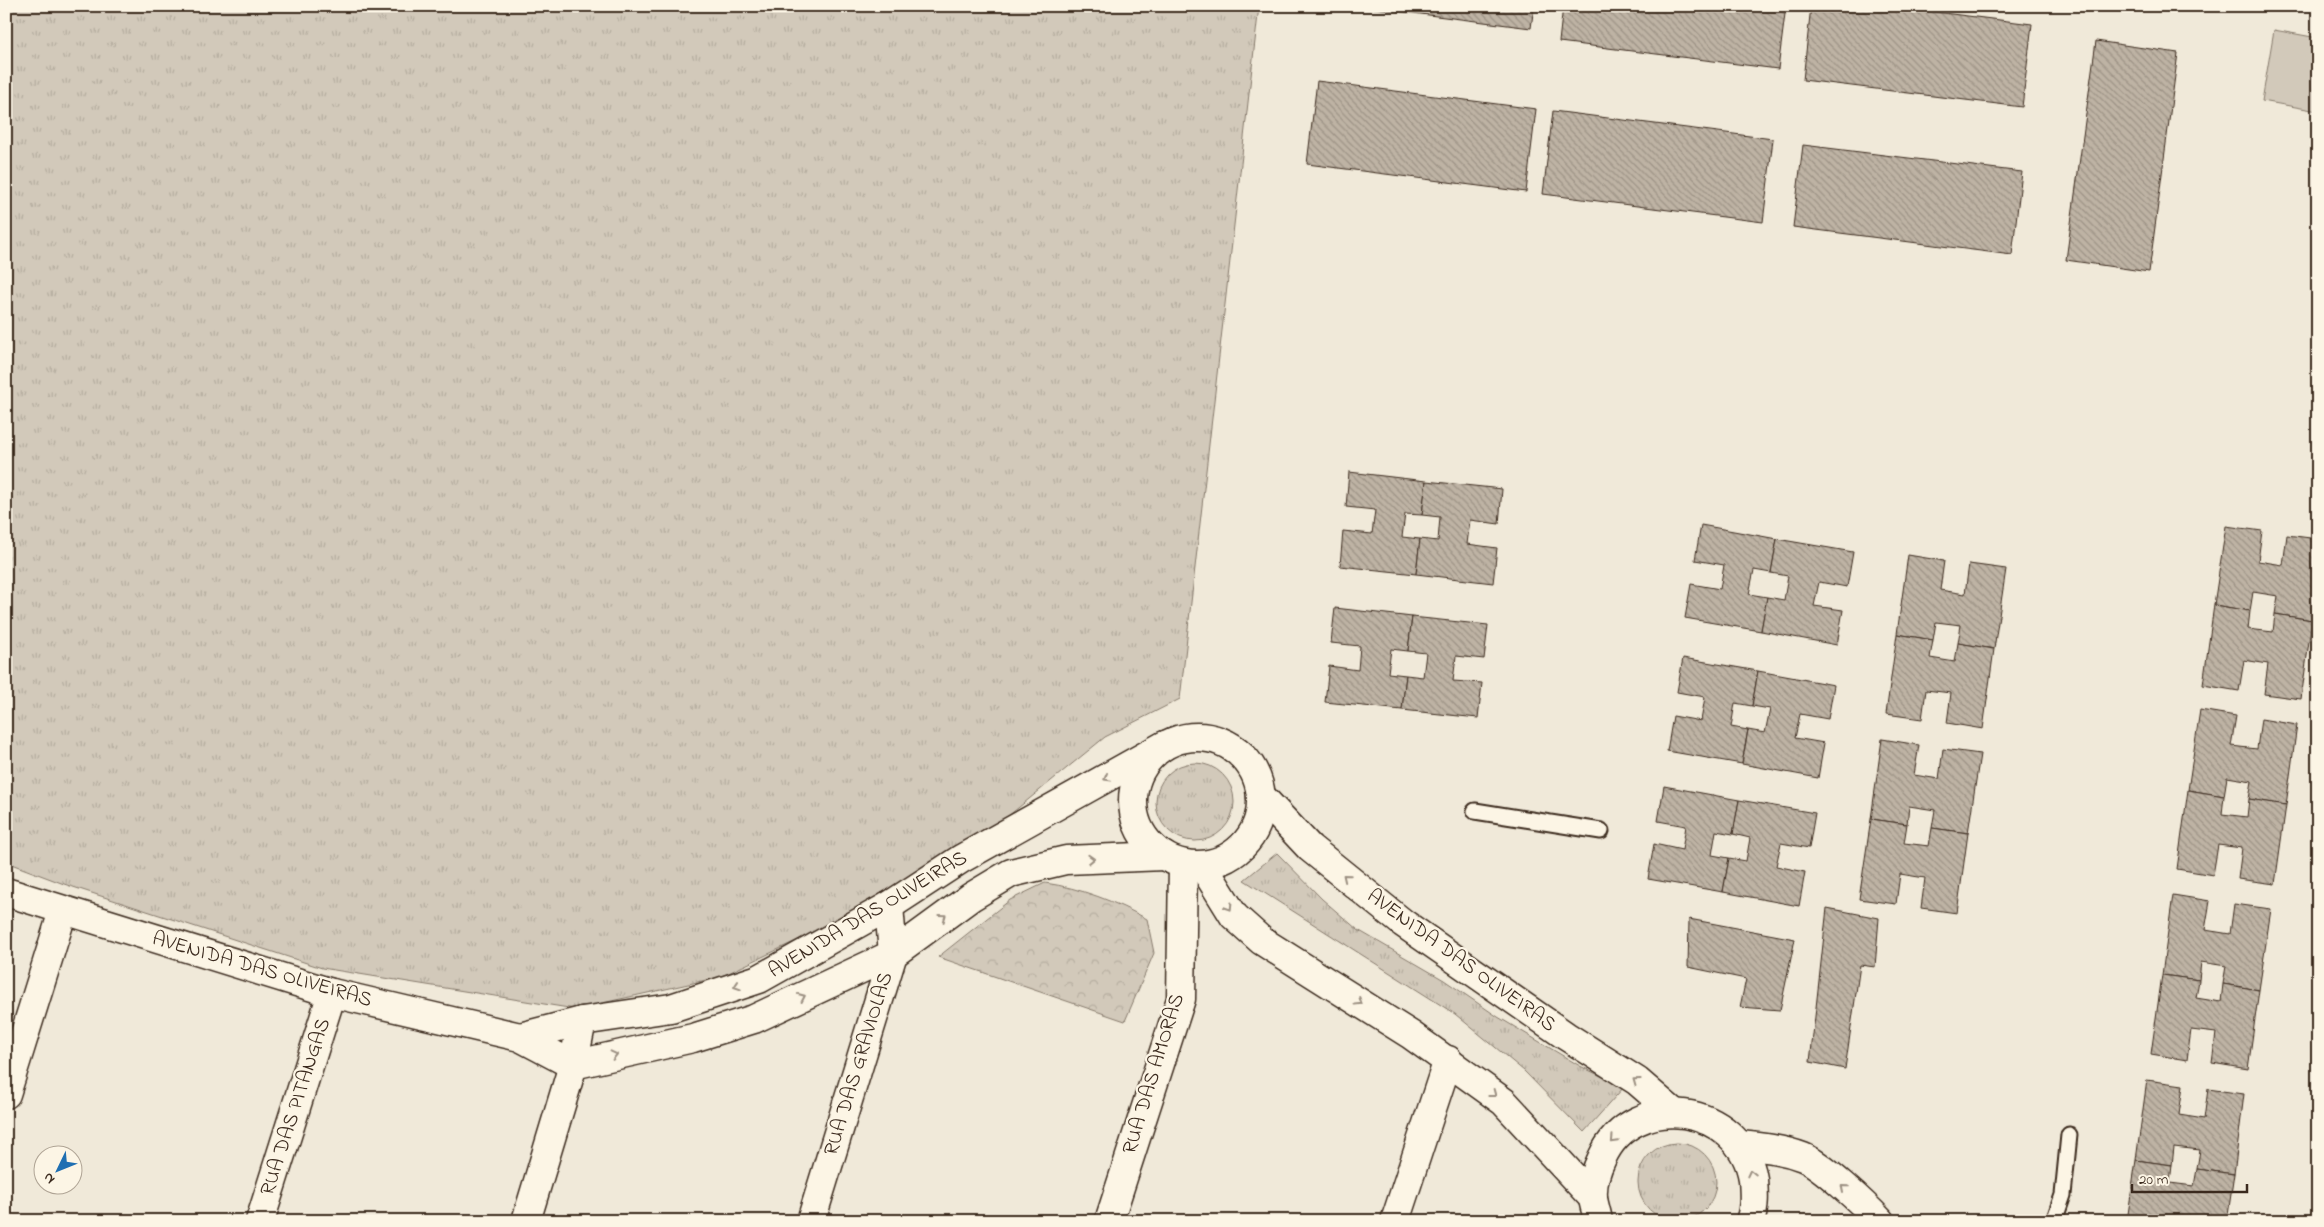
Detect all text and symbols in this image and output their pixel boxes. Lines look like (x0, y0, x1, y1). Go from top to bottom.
one-way arrow (1104, 771, 1113, 781)
street label: AVENIDA DAS OLIVEIRAS (763, 844, 973, 986)
one-way arrow (1087, 854, 1095, 864)
one-way arrow (1343, 874, 1352, 882)
street label: AVENIDA DAS OLIVEIRAS (1360, 882, 1562, 1040)
one-way arrow (1222, 902, 1232, 911)
one-way arrow (937, 915, 946, 923)
street label: AVENIDA DAS OLIVEIRAS (149, 924, 375, 1016)
street label: RUA DAS GRAVIOLAS (817, 968, 901, 1160)
one-way arrow (734, 980, 742, 990)
street label: RUA DAS AMORAS (1115, 990, 1193, 1158)
one-way arrow (797, 992, 806, 1003)
one-way arrow (1354, 996, 1363, 1005)
street label: RUA DAS PITANGAS (253, 1015, 339, 1199)
one-way arrow (609, 1051, 618, 1061)
one-way arrow (1632, 1078, 1642, 1087)
one-way arrow (1487, 1088, 1496, 1096)
one-way arrow (1611, 1134, 1620, 1143)
north arrow (32, 1144, 82, 1194)
scale bar (2132, 1162, 2246, 1194)
text: N (39, 1167, 60, 1188)
one-way arrow (1746, 1169, 1757, 1177)
text: 20 m (2139, 1169, 2169, 1191)
one-way arrow (1841, 1185, 1850, 1194)

